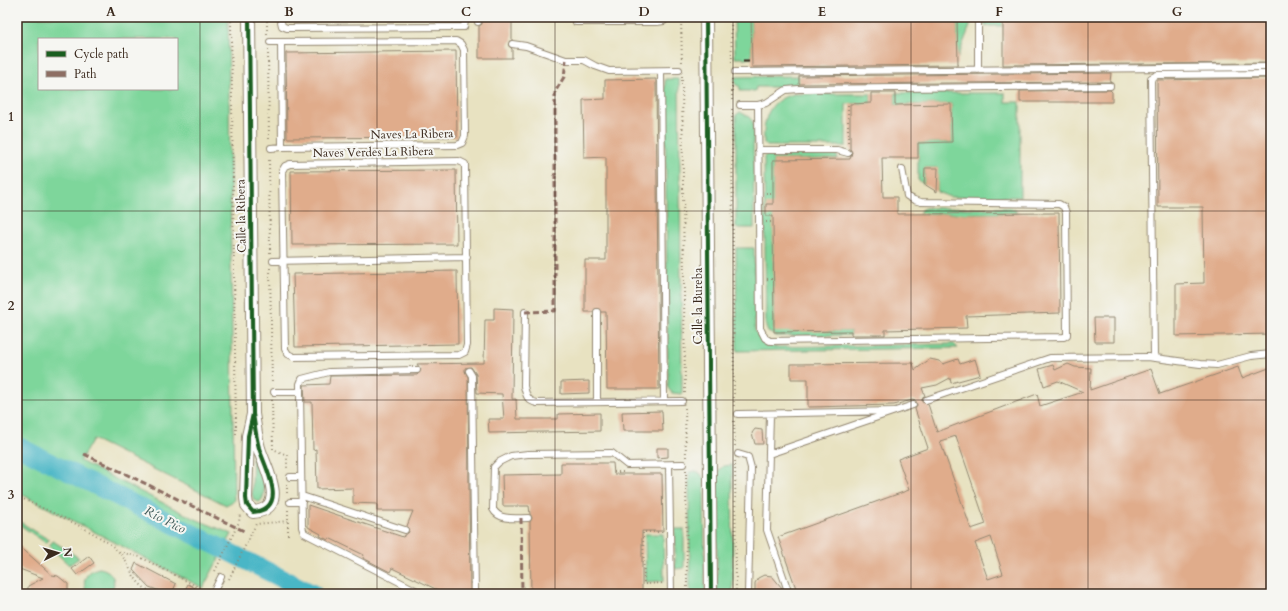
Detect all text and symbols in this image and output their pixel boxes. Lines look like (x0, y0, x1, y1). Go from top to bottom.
text: A (106, 3, 116, 21)
text: B (284, 3, 294, 21)
text: C (461, 3, 471, 21)
text: D (638, 3, 650, 21)
text: E (818, 3, 826, 21)
text: F (995, 3, 1003, 21)
text: G (1172, 3, 1183, 21)
legend (38, 38, 178, 90)
text: Cycle path (74, 46, 129, 62)
text: Path (74, 66, 97, 82)
text: 1 (8, 108, 14, 126)
street label: Naves La Ribera (370, 125, 454, 143)
street label: Naves Verdes La Ribera (313, 143, 434, 161)
street label: Calle la Ribera (232, 178, 250, 253)
street label: Calle la Bureba (690, 267, 706, 344)
text: 2 (8, 297, 15, 315)
text: 3 (8, 486, 15, 504)
water label: Río Pico (141, 502, 189, 538)
north arrow (38, 533, 78, 573)
text: N (60, 547, 75, 558)

